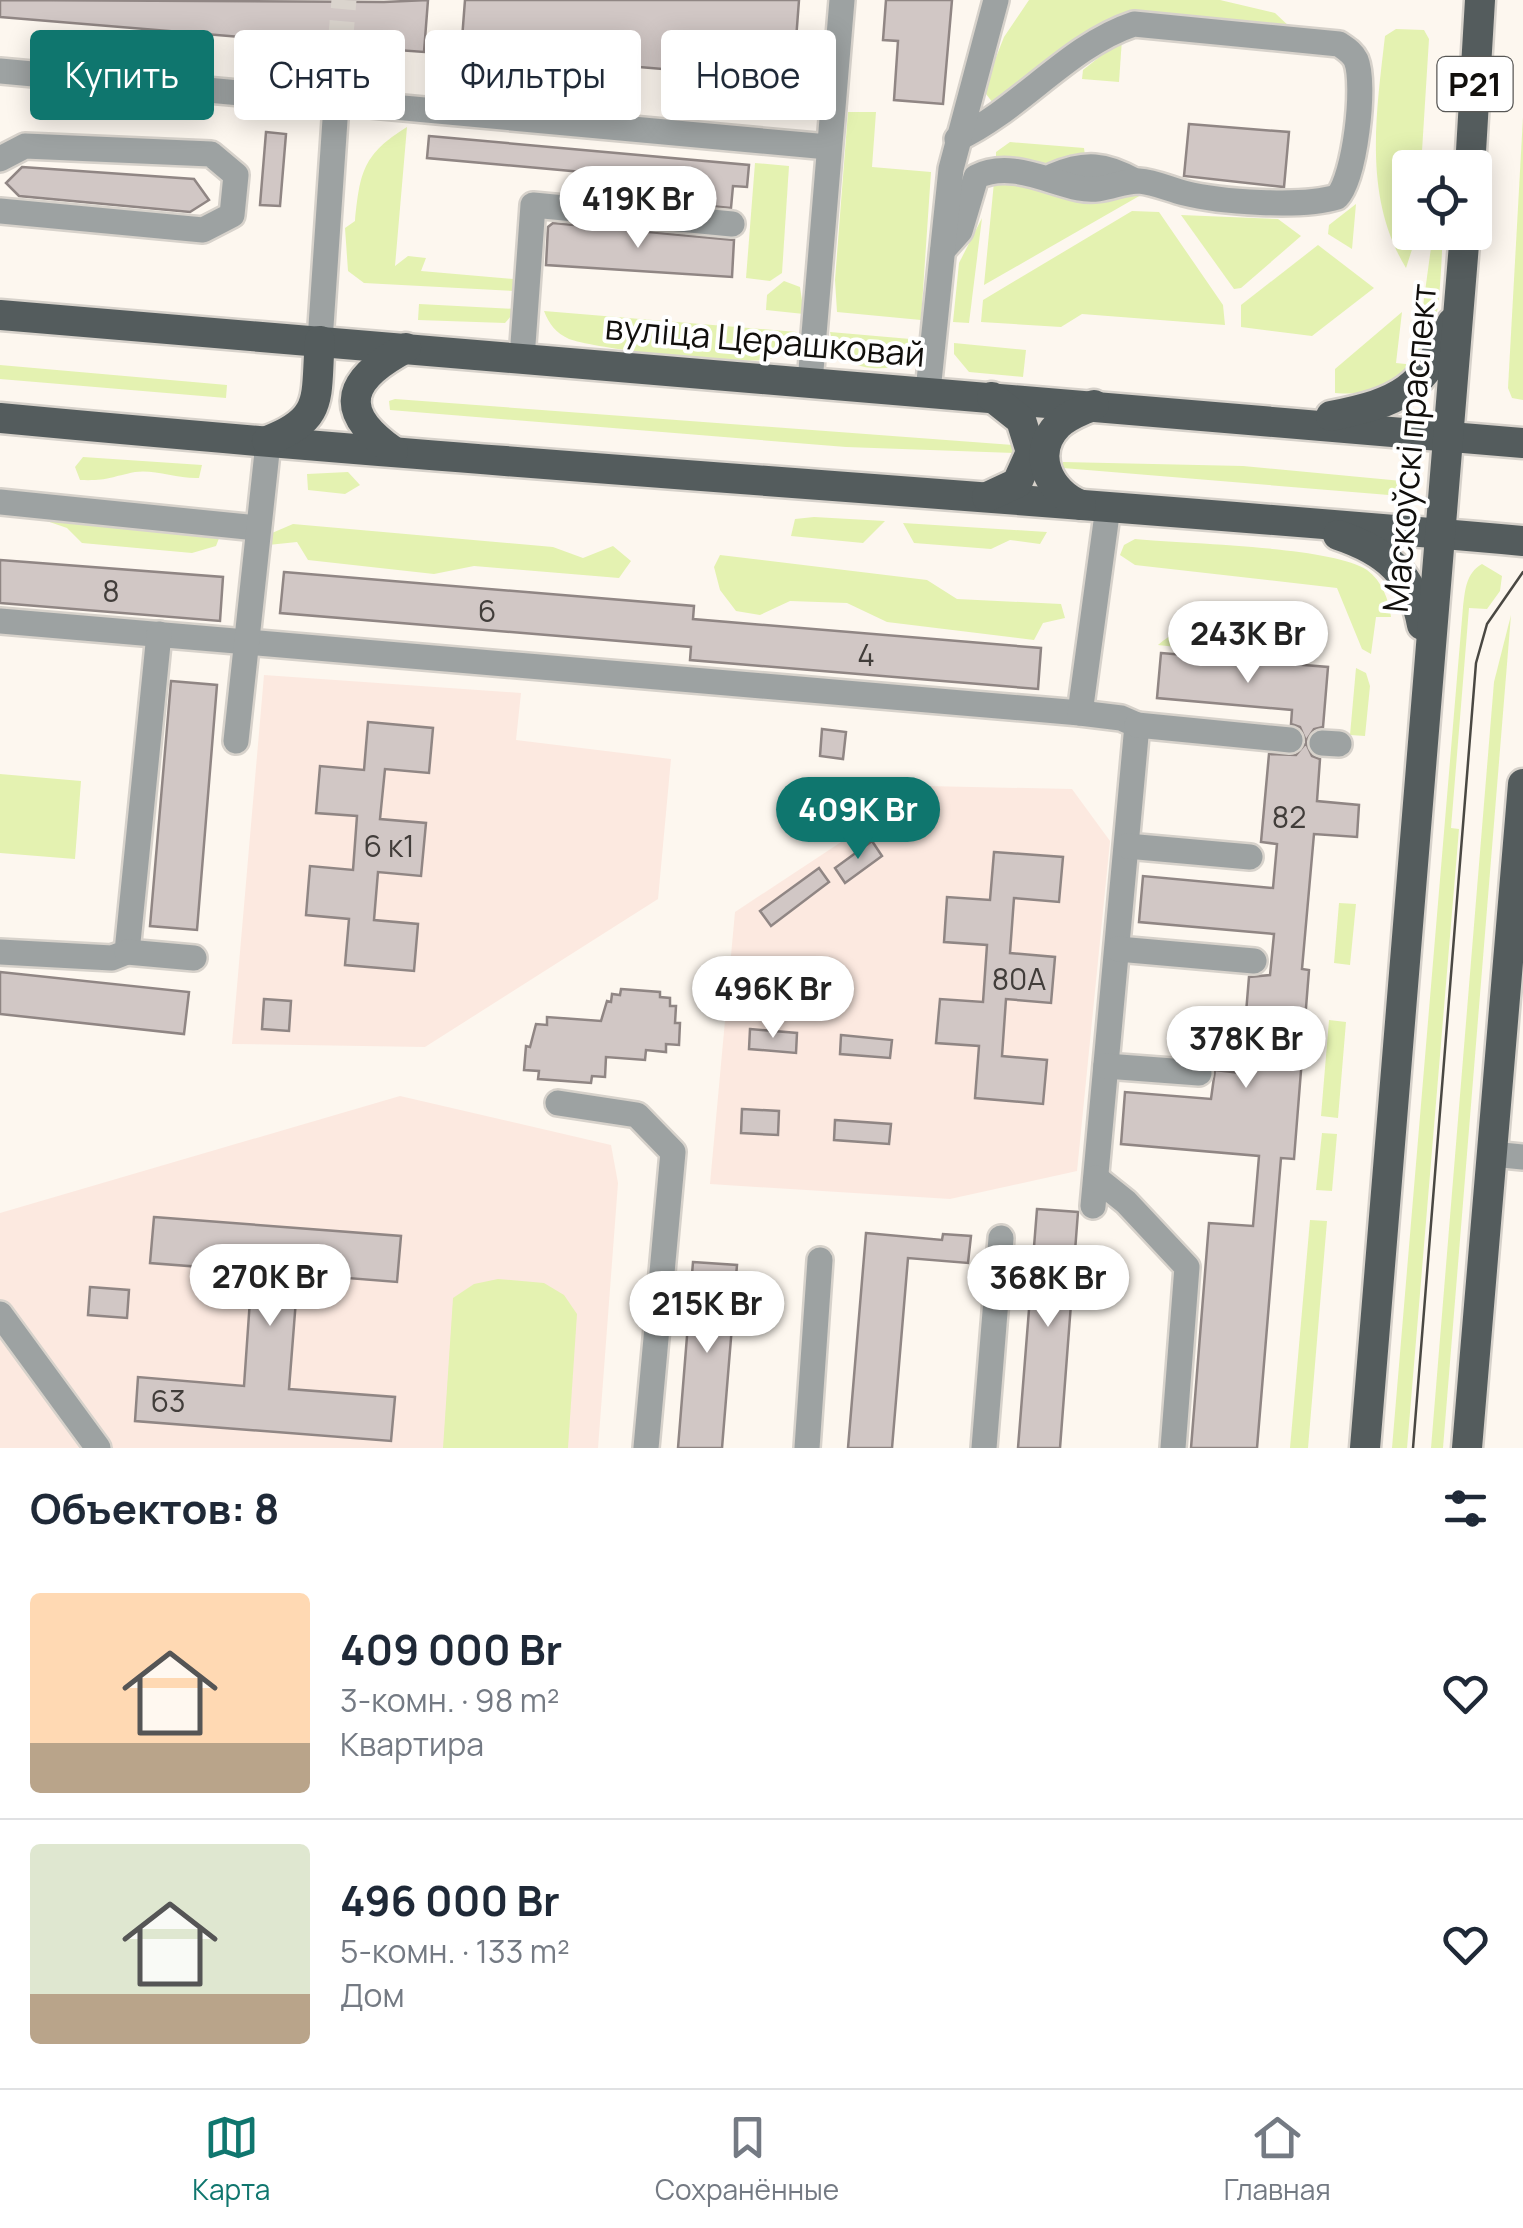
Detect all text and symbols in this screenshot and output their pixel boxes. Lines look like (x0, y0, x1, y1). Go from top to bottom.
chip: Купить (30, 30, 214, 120)
chip: Снять (234, 30, 405, 120)
chip: Фильтры (425, 30, 641, 120)
chip: Новое (661, 30, 836, 120)
road number: Р21 (1438, 57, 1512, 111)
map controls (1392, 150, 1492, 250)
button: locate (1392, 150, 1492, 250)
pin: 419K Br (546, 166, 730, 251)
text: 419K Br (582, 176, 694, 220)
street label: Маскоўскі праспект (1371, 282, 1447, 614)
street label: вуліца Церашковай (603, 302, 927, 378)
house number: 8 (102, 570, 120, 611)
house number: 6 (478, 590, 496, 631)
pin: 243K Br (1156, 601, 1340, 686)
text: 243K Br (1190, 611, 1306, 655)
house number: 4 (857, 634, 875, 675)
pin: 409K Br (766, 777, 950, 862)
text: 409K Br (798, 787, 918, 831)
house number: 82 (1272, 796, 1306, 837)
house number: 6 к1 (363, 825, 415, 866)
pin: 496K Br (681, 956, 865, 1041)
house number: 80А (992, 958, 1046, 999)
text: 496K Br (714, 966, 832, 1010)
pin: 378K Br (1154, 1006, 1338, 1091)
text: 378K Br (1189, 1016, 1303, 1060)
pin: 270K Br (178, 1244, 362, 1329)
pin: 368K Br (956, 1245, 1140, 1330)
text: 270K Br (212, 1254, 328, 1298)
text: 368K Br (989, 1255, 1107, 1299)
pin: 215K Br (615, 1271, 799, 1356)
text: 215K Br (651, 1281, 763, 1325)
house number: 63 (150, 1380, 186, 1421)
text: Объектов: 8 (30, 1479, 279, 1537)
icon: filters (1438, 1481, 1493, 1536)
text: 409 000 Br (340, 1620, 562, 1678)
icon: home (110, 1633, 230, 1753)
icon: heart (1438, 1666, 1493, 1721)
text: 3-комн. · 98 m² (340, 1678, 560, 1722)
text: Квартира (340, 1722, 484, 1766)
text: 496 000 Br (340, 1871, 560, 1929)
icon: home (110, 1884, 230, 2004)
icon: heart (1438, 1917, 1493, 1972)
text: 5-комн. · 133 m² (340, 1929, 570, 1973)
text: Дом (340, 1973, 405, 2017)
tab: Карта (192, 2110, 270, 2208)
tab: Сохранённые (655, 2110, 839, 2208)
tab: Главная (1224, 2110, 1331, 2208)

